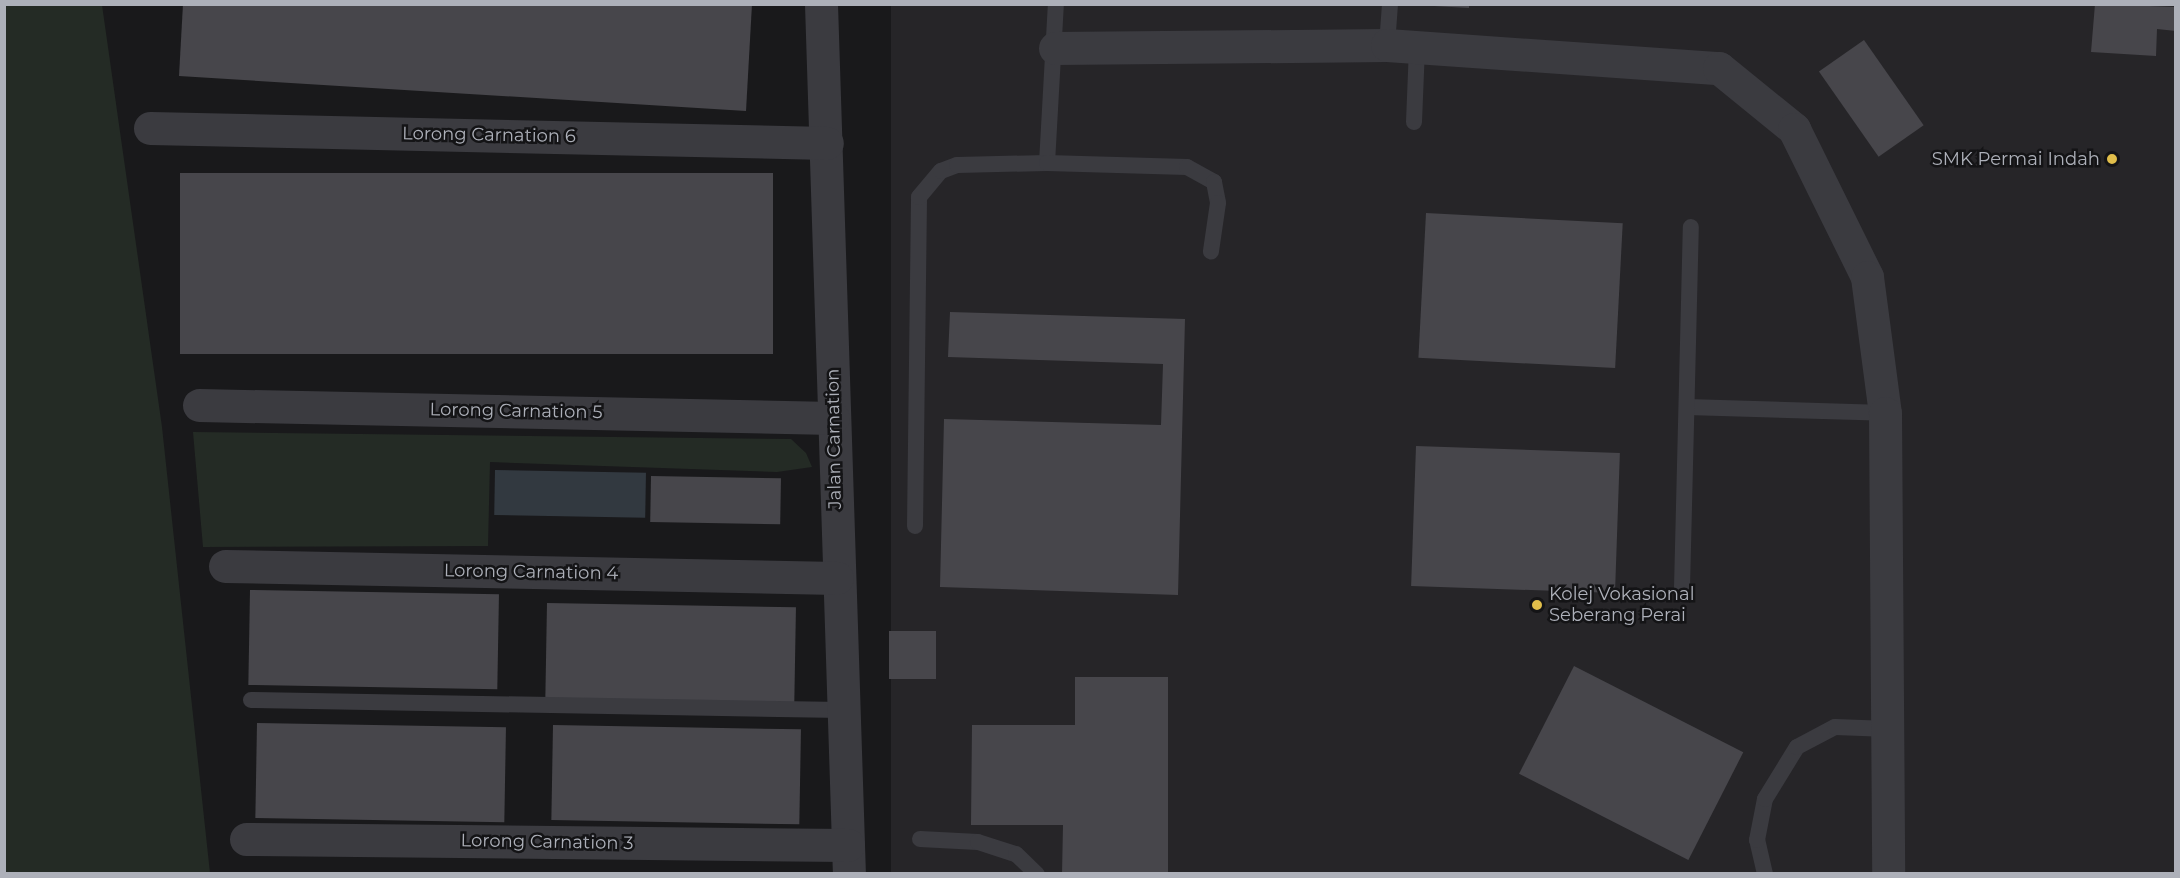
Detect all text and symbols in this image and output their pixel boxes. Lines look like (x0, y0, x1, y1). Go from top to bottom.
street label: Lorong Carnation 6 (402, 123, 576, 147)
place label: SMK Permai Indah (1932, 148, 2100, 170)
marker: SMK Permai Indah (2105, 152, 2119, 166)
street label: Jalan Carnation (822, 368, 846, 510)
street label: Lorong Carnation 5 (429, 399, 603, 423)
street label: Lorong Carnation 4 (444, 560, 618, 584)
place label: Kolej Vokasional Seberang Perai (1549, 584, 1694, 626)
marker: Kolej Vokasional Seberang Perai (1530, 598, 1544, 612)
street label: Lorong Carnation 3 (460, 830, 634, 854)

